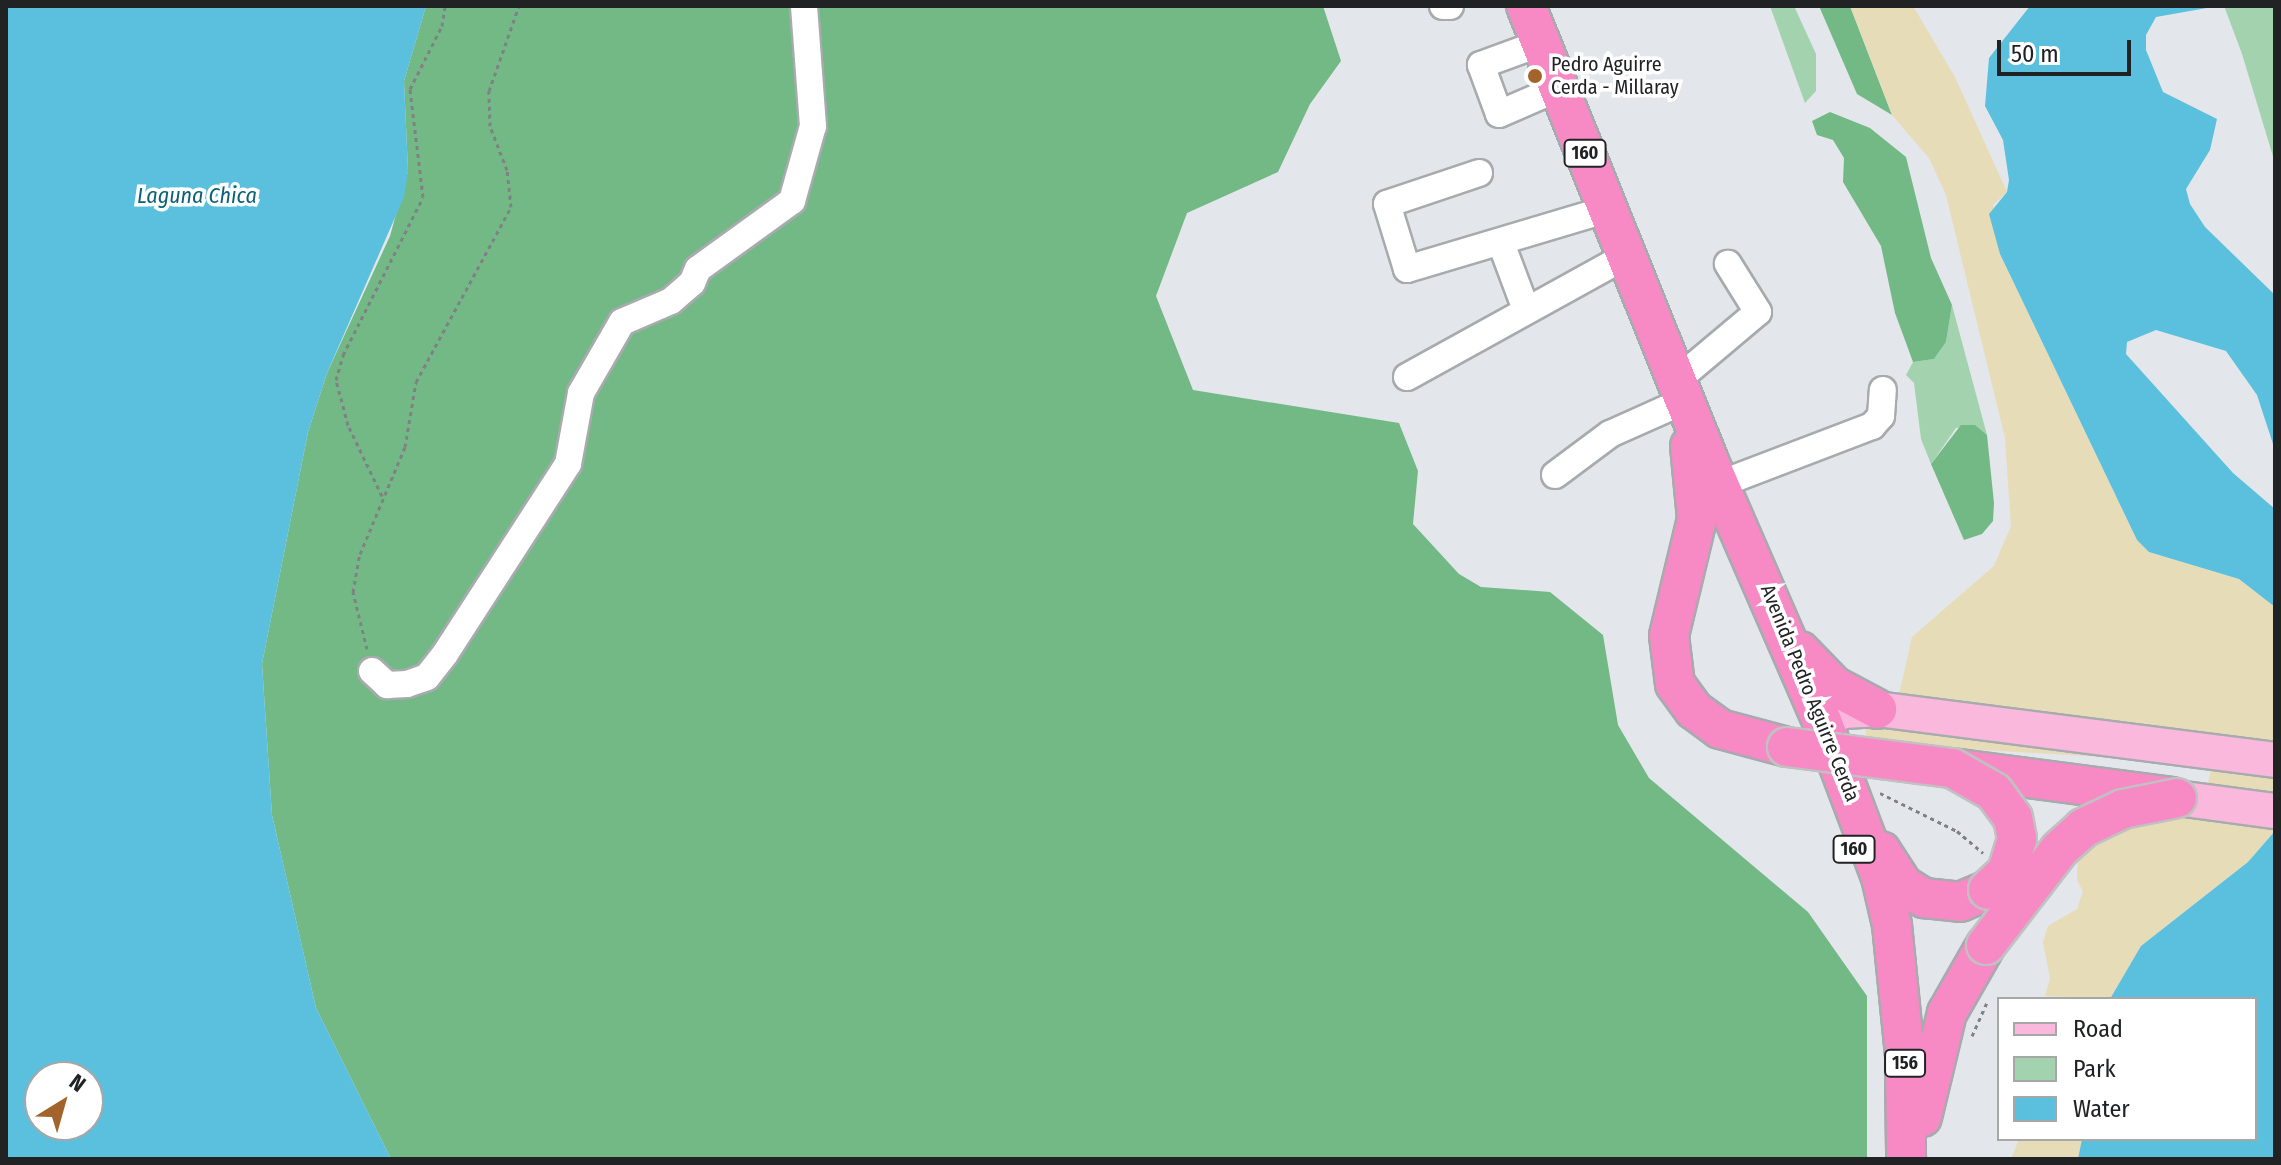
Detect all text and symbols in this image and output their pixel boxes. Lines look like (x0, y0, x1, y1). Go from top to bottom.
scale bar (2001, 24, 2135, 74)
text: 50 m (2011, 40, 2059, 68)
place label: Pedro Aguirre Cerda - Millaray (1551, 52, 1679, 99)
marker: Pedro Aguirre Cerda - Millaray (1526, 67, 1544, 85)
road number: 160 (1563, 139, 1607, 167)
water label: Laguna Chica (137, 183, 257, 209)
street label: Avenida Pedro Aguirre Cerda (1755, 581, 1865, 805)
road number: 160 (1832, 835, 1876, 863)
legend (1997, 997, 2257, 1141)
text: Road (2073, 1015, 2123, 1043)
road number: 156 (1883, 1049, 1927, 1077)
text: Park (2073, 1055, 2116, 1083)
north arrow (24, 1061, 104, 1141)
text: N (64, 1068, 91, 1098)
text: Water (2073, 1095, 2130, 1123)

